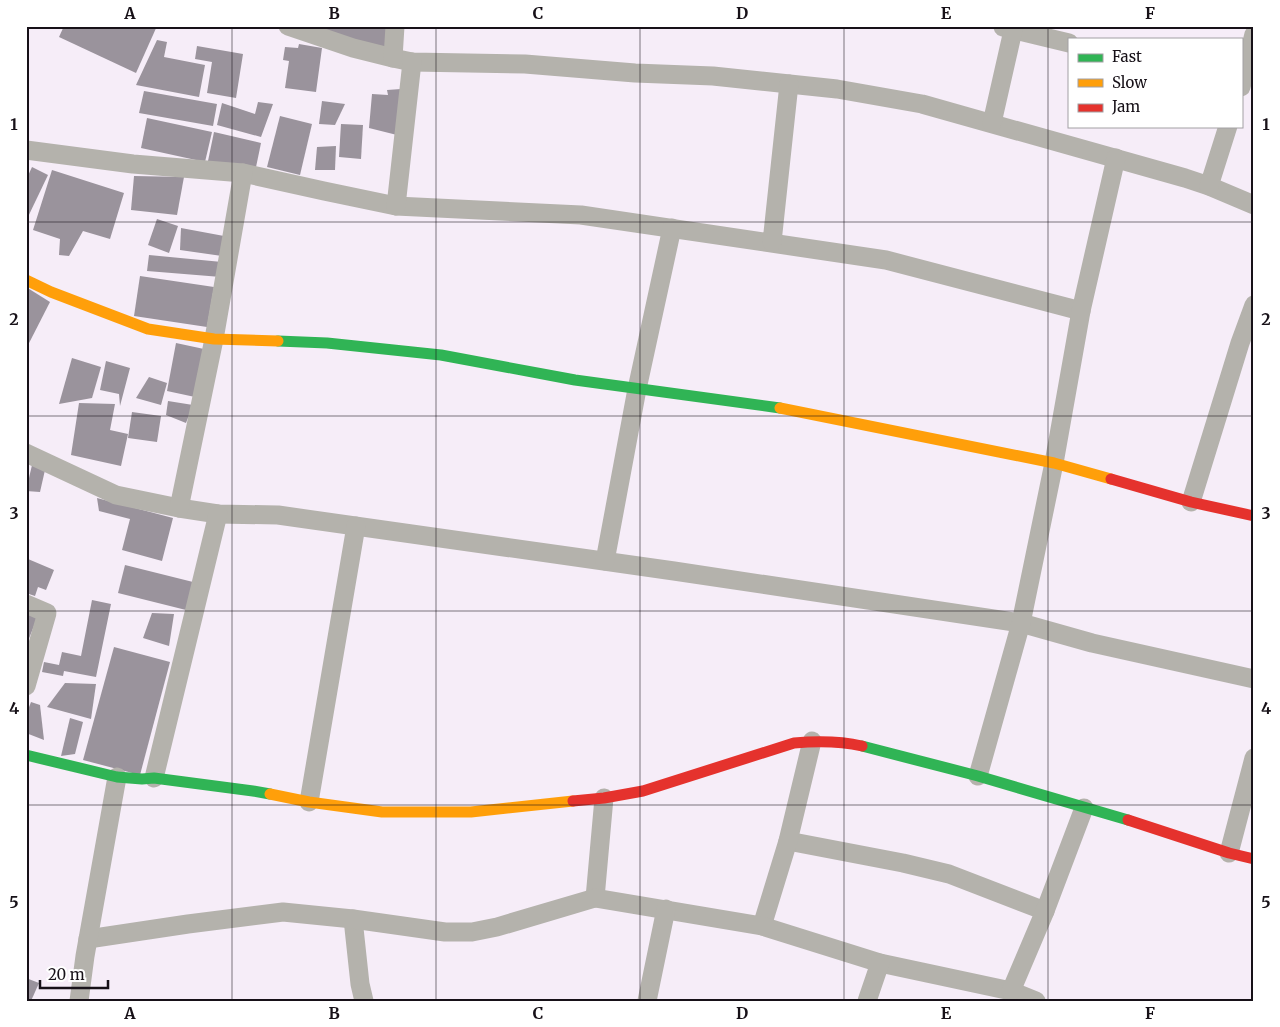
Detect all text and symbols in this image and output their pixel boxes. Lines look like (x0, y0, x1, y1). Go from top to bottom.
text: A (123, 3, 136, 23)
text: B (328, 3, 340, 23)
text: C (533, 3, 543, 23)
text: D (736, 3, 748, 23)
text: E (941, 3, 952, 23)
text: F (1145, 3, 1155, 23)
legend (1068, 38, 1242, 128)
text: Fast (1112, 47, 1142, 66)
text: Slow (1112, 73, 1147, 92)
text: Jam (1111, 97, 1140, 116)
text: 1 (10, 114, 18, 134)
text: 1 (1262, 114, 1270, 134)
text: 2 (9, 309, 19, 329)
text: 2 (1261, 309, 1271, 329)
text: 3 (9, 503, 19, 523)
text: 3 (1261, 503, 1271, 523)
text: 4 (9, 698, 19, 718)
text: 4 (1261, 698, 1271, 718)
text: 5 (9, 892, 19, 912)
text: 5 (1261, 892, 1271, 912)
scale bar (40, 957, 108, 989)
text: 20 m (48, 965, 85, 984)
text: A (123, 1003, 136, 1023)
text: B (328, 1003, 340, 1023)
text: C (533, 1003, 543, 1023)
text: D (736, 1003, 748, 1023)
text: E (941, 1003, 952, 1023)
text: F (1145, 1003, 1155, 1023)

